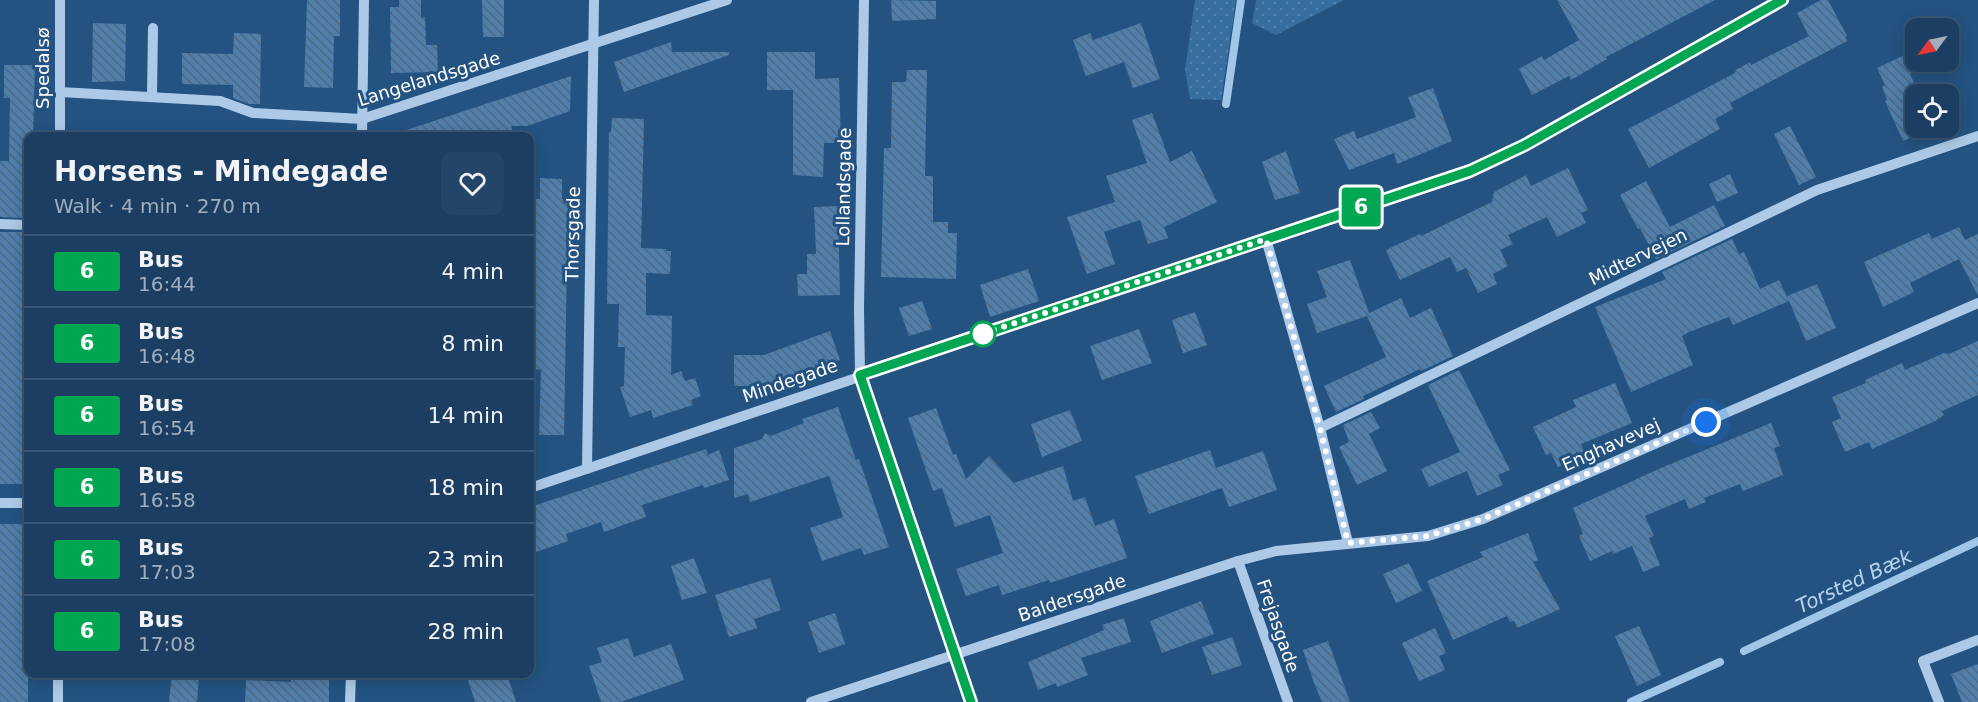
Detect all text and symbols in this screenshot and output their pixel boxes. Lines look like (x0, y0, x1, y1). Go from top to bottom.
north arrow (1905, 18, 1959, 72)
map controls (1905, 18, 1959, 138)
street label: Spedalsø (32, 27, 53, 109)
street label: Langelandsgade (355, 47, 503, 110)
button: locate (1905, 84, 1959, 138)
street label: Lollandsgade (832, 127, 855, 247)
button: heart (441, 152, 504, 215)
text: Horsens - Mindegade (54, 155, 388, 188)
street label: Thorsgade (561, 186, 584, 283)
line badge: 6 (1342, 188, 1380, 226)
text: Walk · 4 min · 270 m (54, 194, 261, 218)
text: 6 (1354, 195, 1368, 219)
street label: Midtervejen (1585, 224, 1690, 289)
text: Bus (138, 247, 184, 272)
text: 6 (80, 259, 94, 283)
text: 4 min (442, 259, 504, 284)
text: 16:44 (138, 272, 196, 296)
text: Bus (138, 319, 184, 344)
unlabelled marker (970, 321, 996, 347)
text: 6 (80, 331, 94, 355)
text: 8 min (442, 331, 504, 356)
text: 16:48 (138, 344, 196, 368)
street label: Mindegade (739, 354, 840, 407)
text: Bus (138, 391, 184, 416)
text: 6 (80, 403, 94, 427)
text: 14 min (428, 403, 504, 428)
your location (1691, 407, 1721, 437)
street label: Enghavevej (1559, 414, 1663, 476)
text: 16:54 (138, 416, 196, 440)
text: Bus (138, 463, 184, 488)
text: 6 (80, 475, 94, 499)
text: 18 min (428, 475, 504, 500)
text: 16:58 (138, 488, 196, 512)
text: Bus (138, 535, 184, 560)
water label: Torsted Bæk (1792, 543, 1917, 618)
text: 6 (80, 547, 94, 571)
text: 23 min (428, 547, 504, 572)
text: 17:03 (138, 560, 196, 584)
street label: Baldersgade (1015, 569, 1129, 626)
street label: Frejasgade (1253, 576, 1304, 675)
text: Bus (138, 607, 184, 632)
text: 6 (80, 619, 94, 643)
text: 28 min (428, 619, 504, 644)
text: 17:08 (138, 632, 196, 656)

